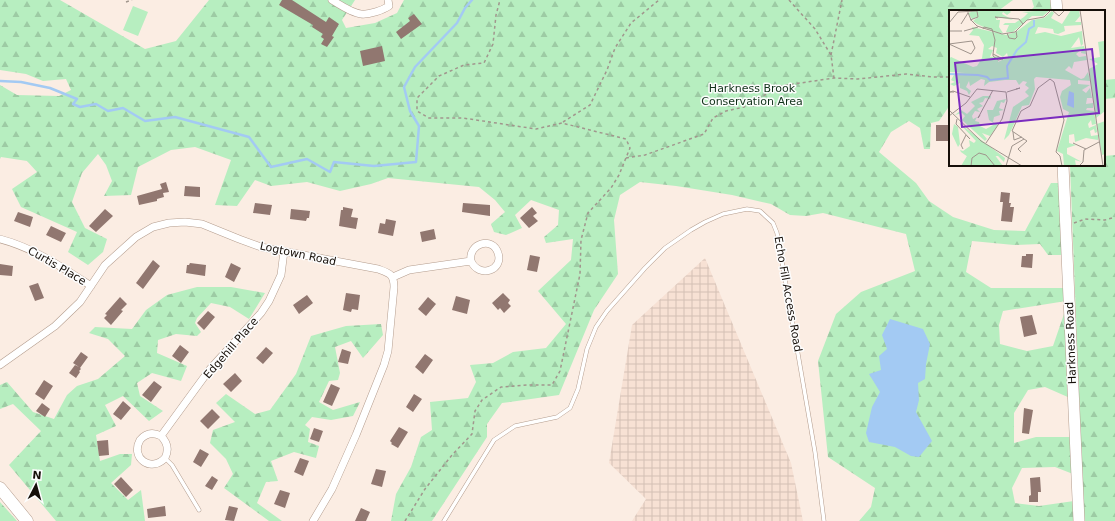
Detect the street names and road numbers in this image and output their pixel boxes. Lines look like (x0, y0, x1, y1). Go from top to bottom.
street label: Echo Fill Access Road (771, 235, 805, 353)
street label: Logtown Road (259, 240, 337, 268)
street label: Curtis Place (26, 244, 89, 288)
street label: Harkness Road (1063, 302, 1079, 384)
street label: Edgehill Place (201, 315, 261, 381)

